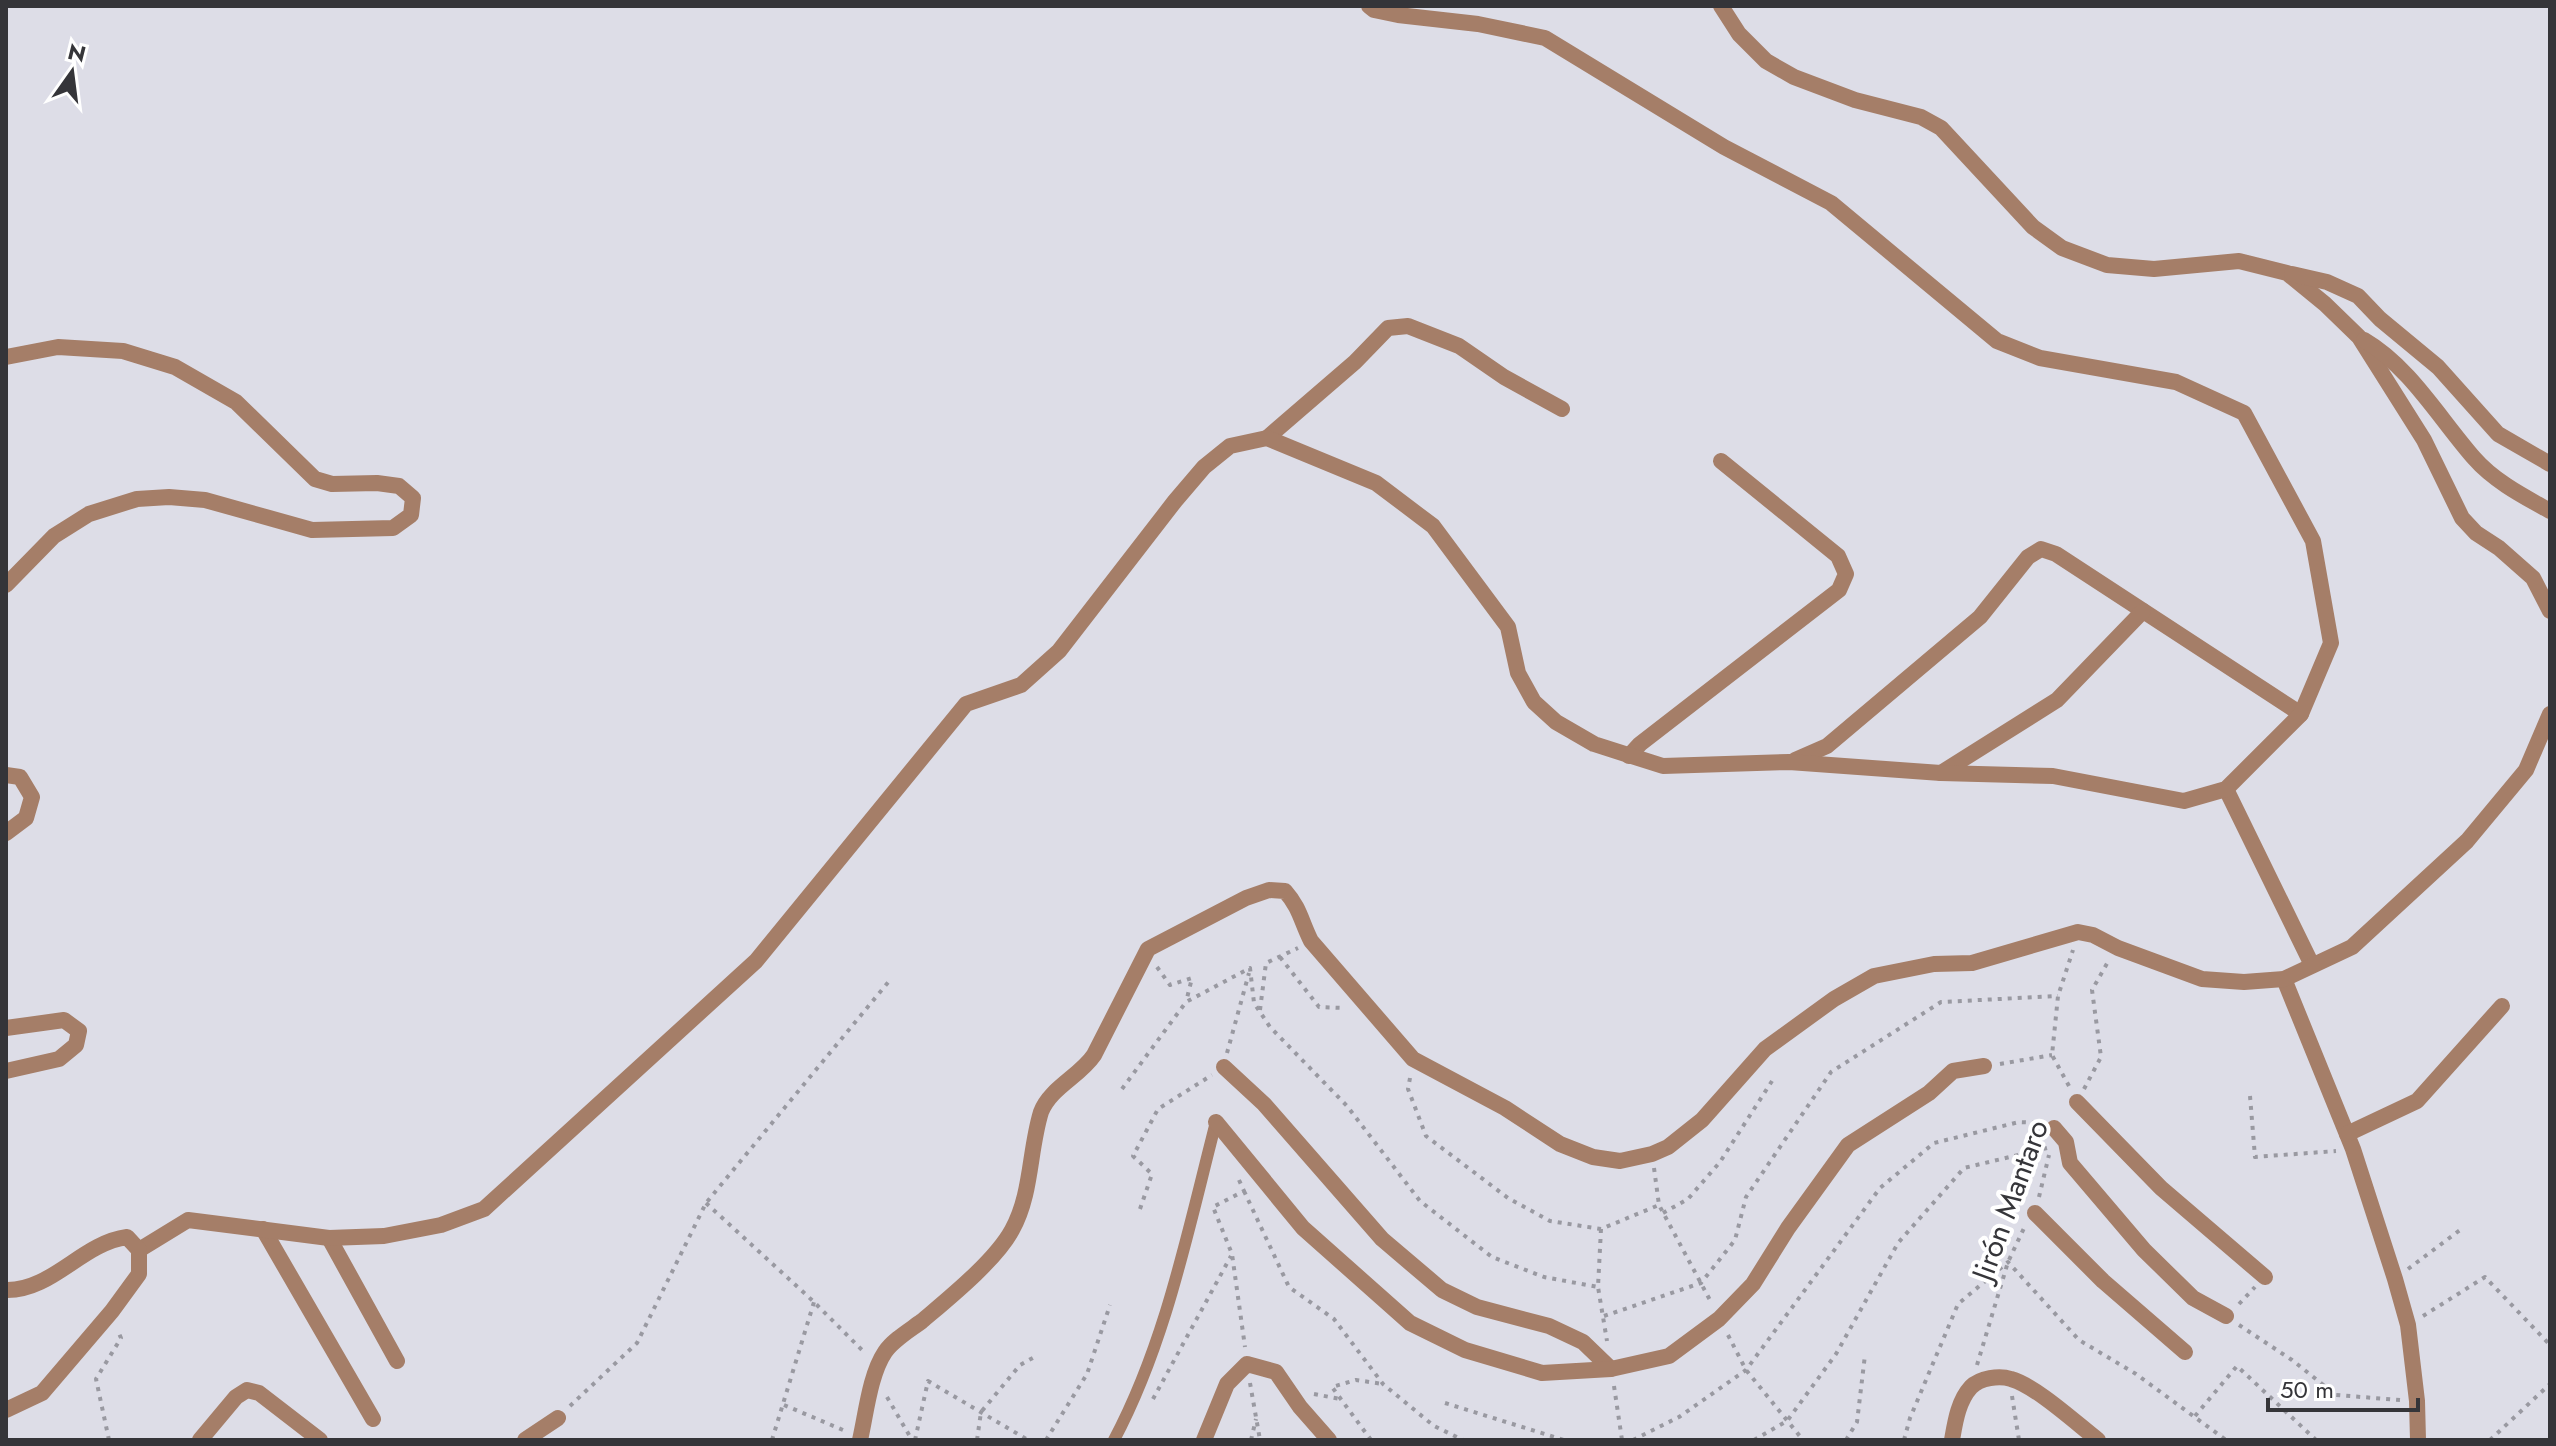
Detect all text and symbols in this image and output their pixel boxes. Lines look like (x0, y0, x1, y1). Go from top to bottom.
north arrow (32, 32, 112, 112)
text: N (64, 35, 89, 70)
street label: Jirón Mantaro (1960, 1114, 2059, 1290)
scale bar (2268, 1362, 2418, 1412)
text: 50 m (2280, 1372, 2334, 1407)

